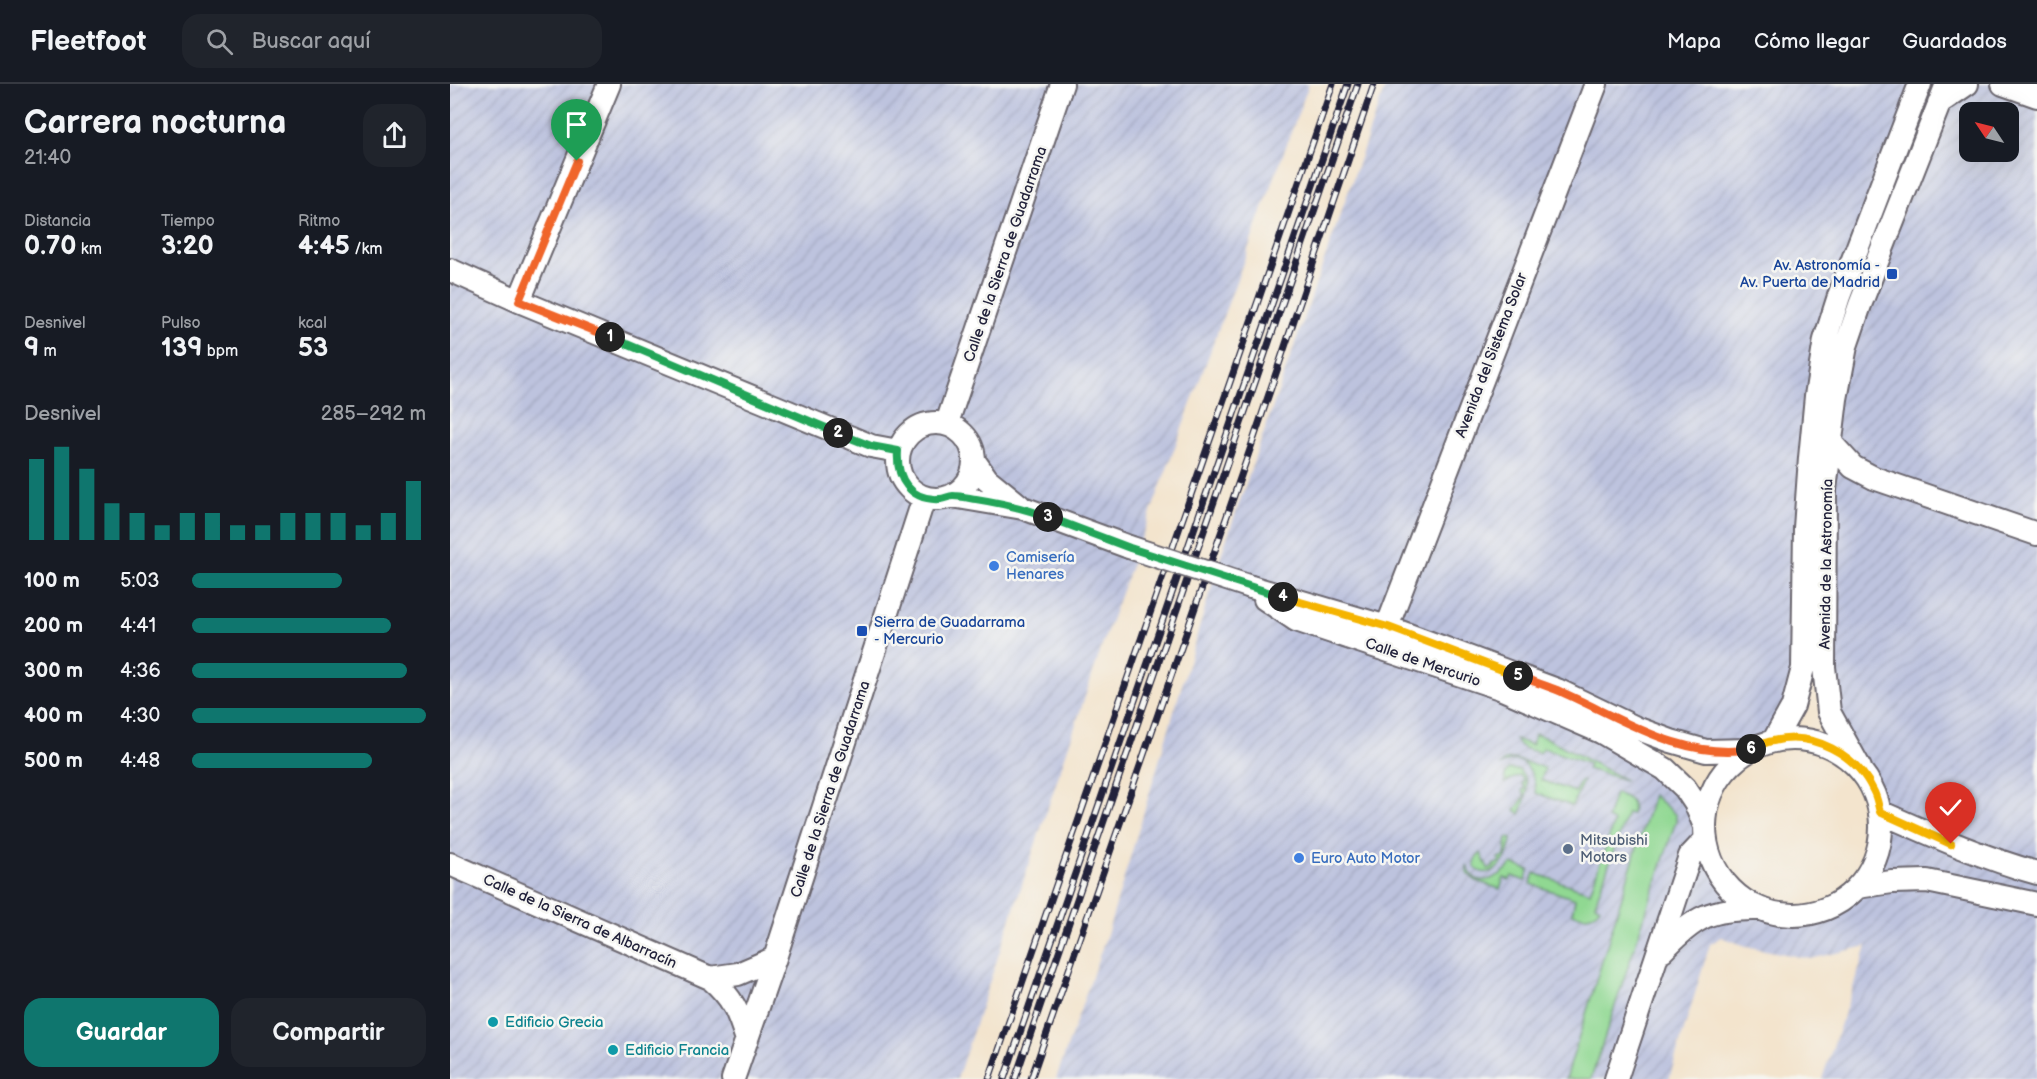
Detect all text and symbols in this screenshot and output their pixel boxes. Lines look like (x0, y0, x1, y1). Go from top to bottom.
search box (182, 14, 602, 68)
text: Fleetfoot (30, 25, 146, 58)
icon: search (203, 25, 236, 58)
text: Buscar aquí (251, 28, 370, 55)
text: Mapa (1667, 29, 1721, 54)
text: Cómo llegar (1754, 29, 1869, 54)
text: Guardados (1902, 29, 2007, 54)
pin (551, 99, 602, 161)
north arrow (1959, 102, 2019, 162)
map controls (1959, 102, 2019, 162)
text: Carrera nocturna (24, 103, 286, 143)
button: share (363, 104, 426, 167)
icon: arrive (560, 108, 593, 141)
street label: Calle de la Sierra de Guadarrama (960, 144, 1051, 365)
text: 21:40 (24, 146, 71, 170)
text: Distancia (24, 212, 91, 231)
text: Tiempo (161, 212, 215, 231)
text: Ritmo (298, 212, 340, 231)
text: 0.70 (24, 231, 76, 262)
text: 3:20 (161, 231, 214, 262)
text: 4:45 (298, 231, 350, 262)
text: km (76, 240, 102, 259)
text: /km (350, 240, 383, 259)
place label: Av. Astronomía - Av. Puerta de Madrid (1740, 256, 1880, 292)
marker: Av. Astronomía - Av. Puerta de Madrid (1885, 267, 1899, 281)
street label: Avenida del Sistema Solar (1451, 270, 1532, 440)
text: Desnivel (24, 314, 86, 333)
text: Pulso (161, 314, 201, 333)
text: kcal (298, 314, 327, 333)
pin: 1 (595, 322, 625, 352)
text: 1 (607, 327, 613, 346)
text: 9 (24, 333, 39, 364)
text: 139 (161, 333, 202, 364)
text: 53 (298, 333, 328, 364)
text: m (39, 342, 57, 361)
text: bpm (202, 342, 238, 361)
text: Desnivel (24, 402, 101, 426)
text: 285–292 m (321, 402, 426, 426)
pin: 2 (823, 418, 853, 448)
text: 2 (833, 423, 843, 442)
street label: Avenida de la Astronomía (1816, 478, 1837, 650)
pin: 3 (1033, 502, 1063, 532)
text: 3 (1043, 507, 1053, 526)
place label: Camisería Henares (1006, 548, 1075, 584)
marker: Camisería Henares (987, 559, 1001, 573)
text: 100 m (24, 569, 80, 593)
text: 5:03 (120, 569, 160, 593)
pin: 4 (1268, 582, 1298, 612)
text: 4 (1278, 587, 1288, 606)
place label: Sierra de Guadarrama - Mercurio (874, 613, 1025, 649)
text: 200 m (24, 614, 83, 638)
text: 4:41 (120, 614, 156, 638)
marker: Sierra de Guadarrama - Mercurio (855, 624, 869, 638)
street label: Calle de Mercurio (1363, 634, 1483, 691)
text: 300 m (24, 659, 83, 683)
text: 4:36 (120, 659, 161, 683)
pin: 5 (1503, 661, 1533, 691)
text: 5 (1513, 666, 1523, 685)
street label: Calle de la Sierra de Guadarrama (786, 678, 875, 900)
text: 400 m (24, 704, 83, 728)
text: 4:30 (120, 704, 160, 728)
pin: 6 (1736, 734, 1766, 764)
text: 6 (1746, 739, 1756, 758)
text: 500 m (24, 749, 83, 773)
text: 4:48 (120, 749, 160, 773)
pin (1925, 782, 1976, 844)
icon: check (1934, 791, 1967, 824)
place label: Mitsubishi Motors (1580, 831, 1648, 867)
marker: Mitsubishi Motors (1561, 842, 1575, 856)
place label: Euro Auto Motor (1311, 849, 1421, 868)
marker: Euro Auto Motor (1292, 851, 1306, 865)
street label: Calle de la Sierra de Albarracín (480, 870, 680, 973)
button: Guardar (24, 998, 219, 1067)
button: Compartir (231, 998, 426, 1067)
place label: Edificio Grecia (505, 1013, 604, 1032)
marker: Edificio Grecia (486, 1015, 500, 1029)
place label: Edificio Francia (625, 1041, 729, 1060)
marker: Edificio Francia (606, 1043, 620, 1057)

